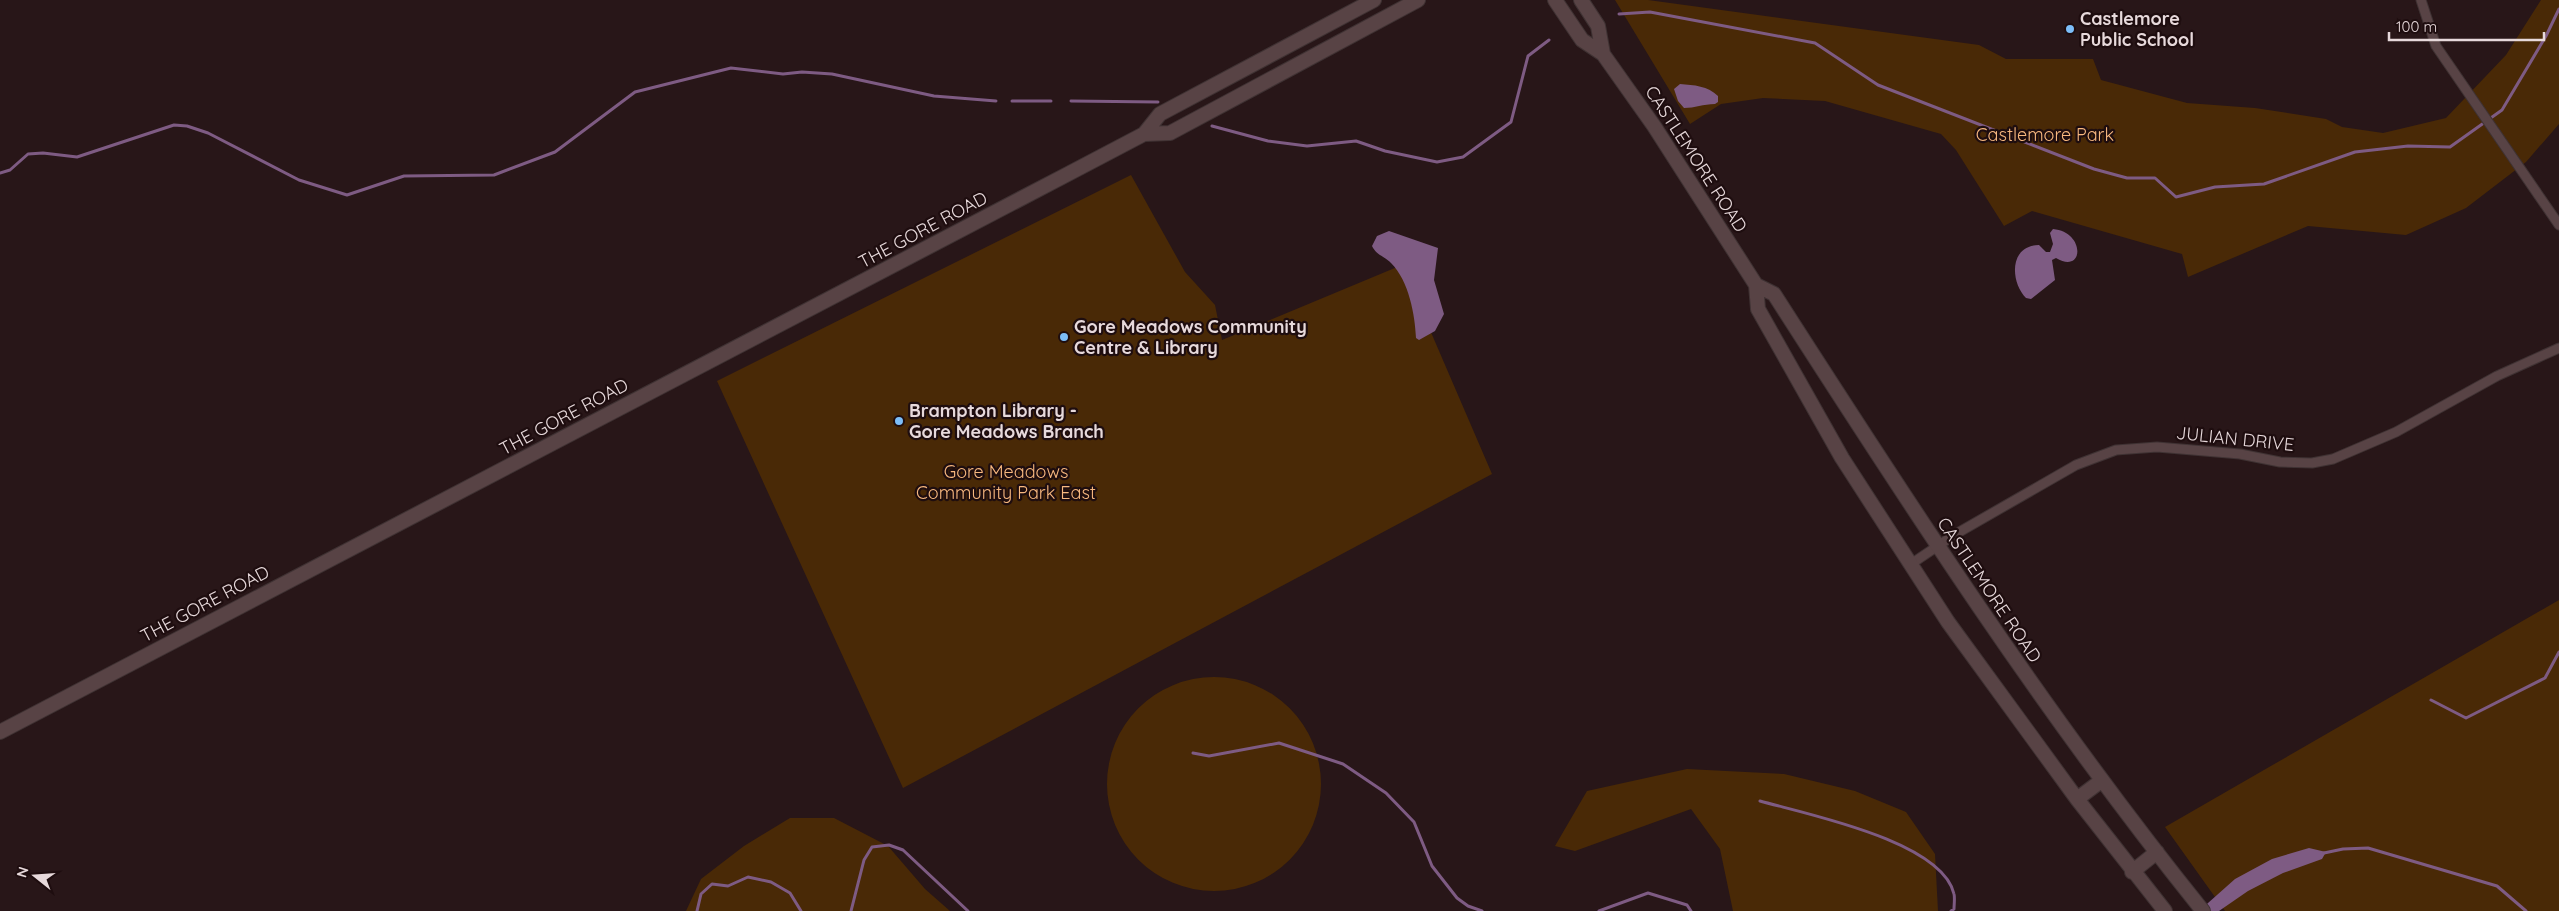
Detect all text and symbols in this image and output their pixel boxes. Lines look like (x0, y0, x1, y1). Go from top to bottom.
place label: Castlemore Public School (2080, 7, 2194, 51)
scale bar (2389, 10, 2544, 42)
text: 100 m (2396, 17, 2437, 36)
marker: Castlemore Public School (2064, 23, 2076, 35)
street label: CASTLEMORE ROAD (1640, 81, 1752, 236)
park label: Castlemore Park (1976, 123, 2114, 146)
street label: THE GORE ROAD (854, 186, 991, 273)
place label: Gore Meadows Community Centre & Library (1074, 315, 1307, 359)
marker: Gore Meadows Community Centre & Library (1058, 331, 1070, 343)
street label: THE GORE ROAD (495, 373, 632, 460)
place label: Brampton Library - Gore Meadows Branch (909, 399, 1104, 443)
marker: Brampton Library - Gore Meadows Branch (893, 415, 905, 427)
street label: JULIAN DRIVE (2175, 421, 2295, 456)
park label: Gore Meadows Community Park East (916, 460, 1096, 504)
street label: CASTLEMORE ROAD (1932, 513, 2047, 667)
street label: THE GORE ROAD (136, 560, 273, 647)
north arrow (10, 851, 60, 901)
text: N (12, 865, 33, 880)

